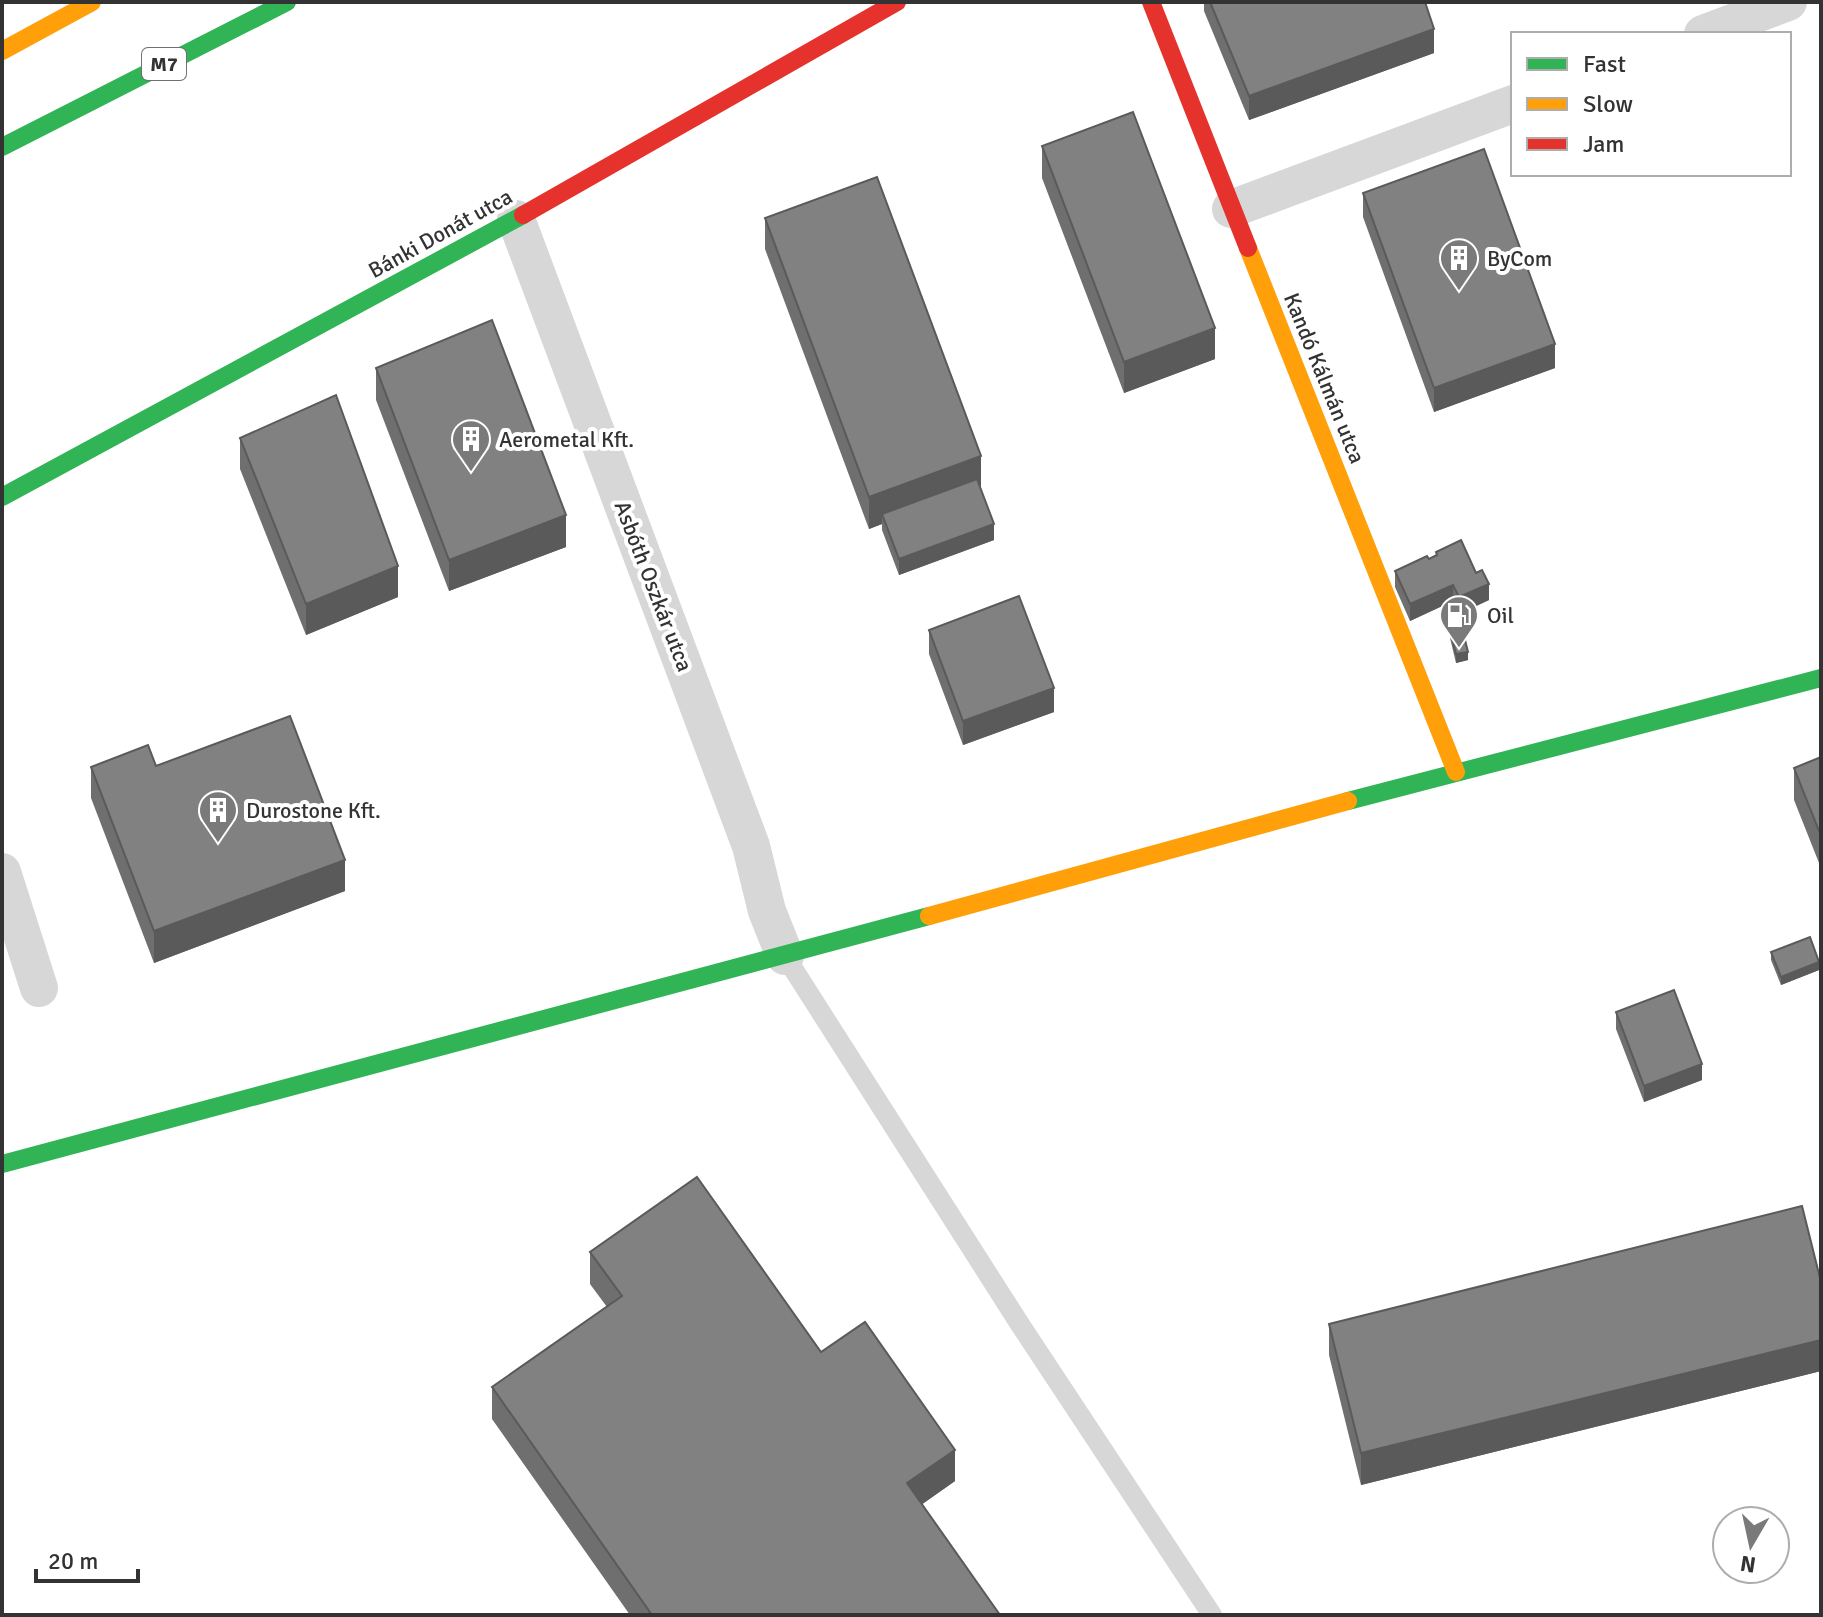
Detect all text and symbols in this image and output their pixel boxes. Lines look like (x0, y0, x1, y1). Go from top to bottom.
legend (1511, 32, 1791, 176)
road number: M7 (142, 48, 186, 80)
text: Fast (1583, 49, 1626, 79)
text: Slow (1583, 89, 1633, 119)
text: Jam (1583, 129, 1624, 159)
street label: Bánki Donát utca (364, 183, 517, 284)
building icon: ByCom (1438, 237, 1480, 292)
place label: ByCom (1487, 245, 1552, 272)
street label: Kandó Kálmán utca (1278, 289, 1371, 467)
building icon: Aerometal Kft. (450, 418, 492, 473)
place label: Aerometal Kft. (499, 426, 634, 453)
street label: Asbóth Oszkár utca (609, 497, 698, 675)
fuel station icon: Oil (1438, 594, 1480, 649)
place label: Oil (1487, 602, 1514, 629)
building icon: Durostone Kft. (197, 789, 239, 844)
place label: Durostone Kft. (246, 797, 381, 824)
north arrow (1711, 1505, 1791, 1585)
scale bar (36, 1533, 138, 1583)
text: 20 m (48, 1546, 98, 1576)
text: N (1738, 1550, 1758, 1579)

